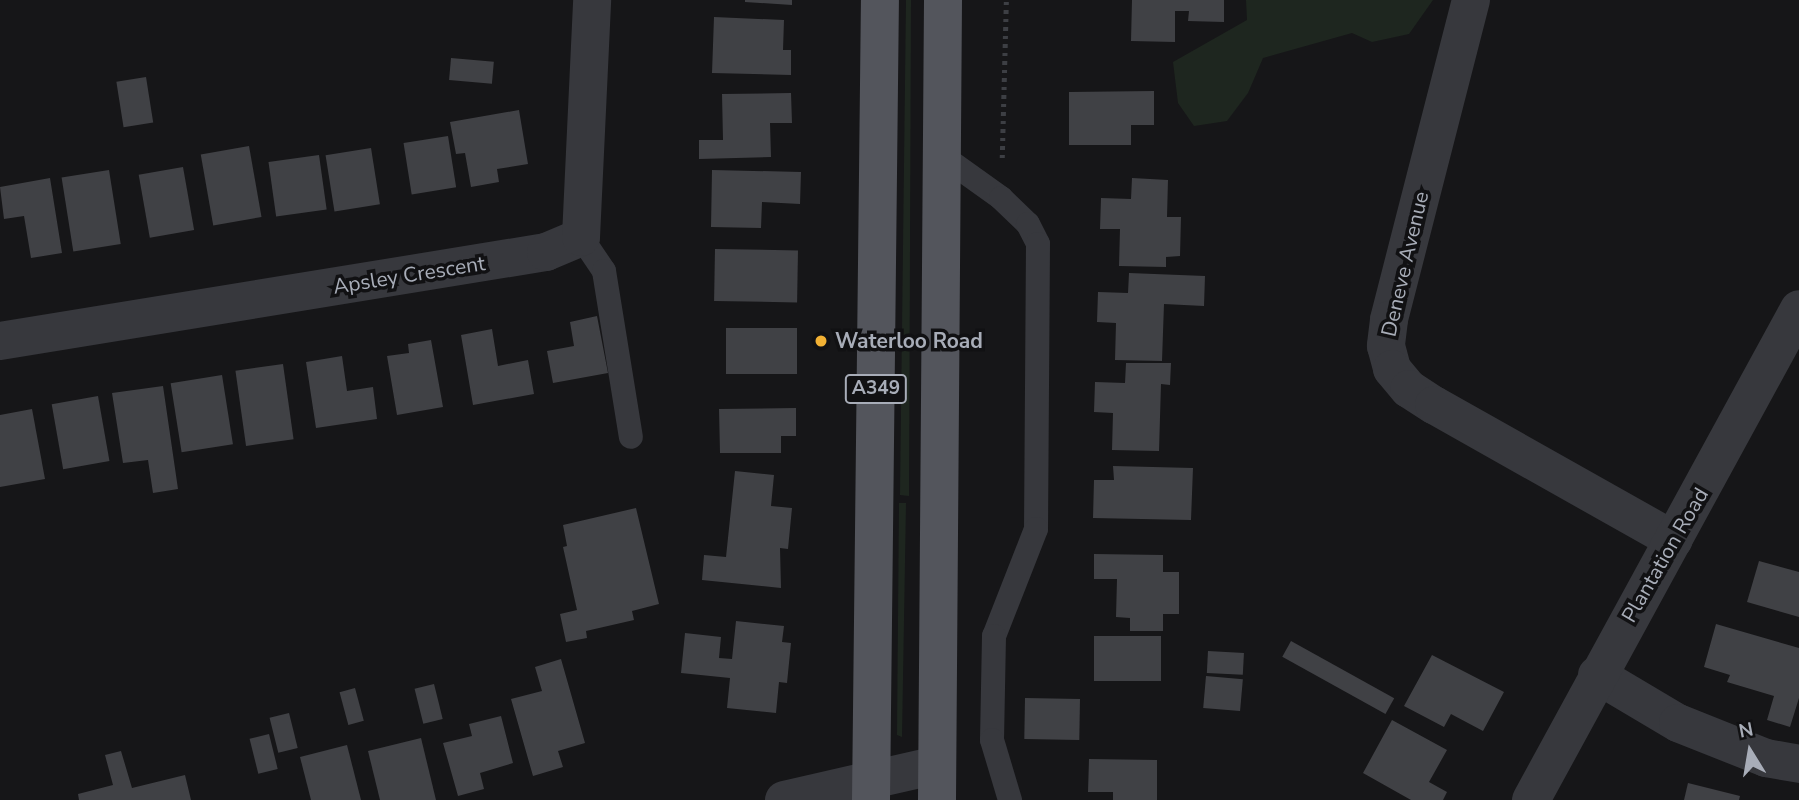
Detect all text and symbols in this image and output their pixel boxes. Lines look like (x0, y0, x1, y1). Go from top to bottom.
street label: Deneve Avenue (1376, 189, 1434, 339)
street label: Apsley Crescent (331, 251, 487, 299)
place label: Waterloo Road (835, 328, 983, 354)
marker: Waterloo Road (813, 333, 829, 349)
road number: A349 (844, 374, 908, 404)
street label: Plantation Road (1616, 483, 1714, 627)
north arrow (1715, 716, 1785, 786)
text: N (1737, 716, 1755, 745)

